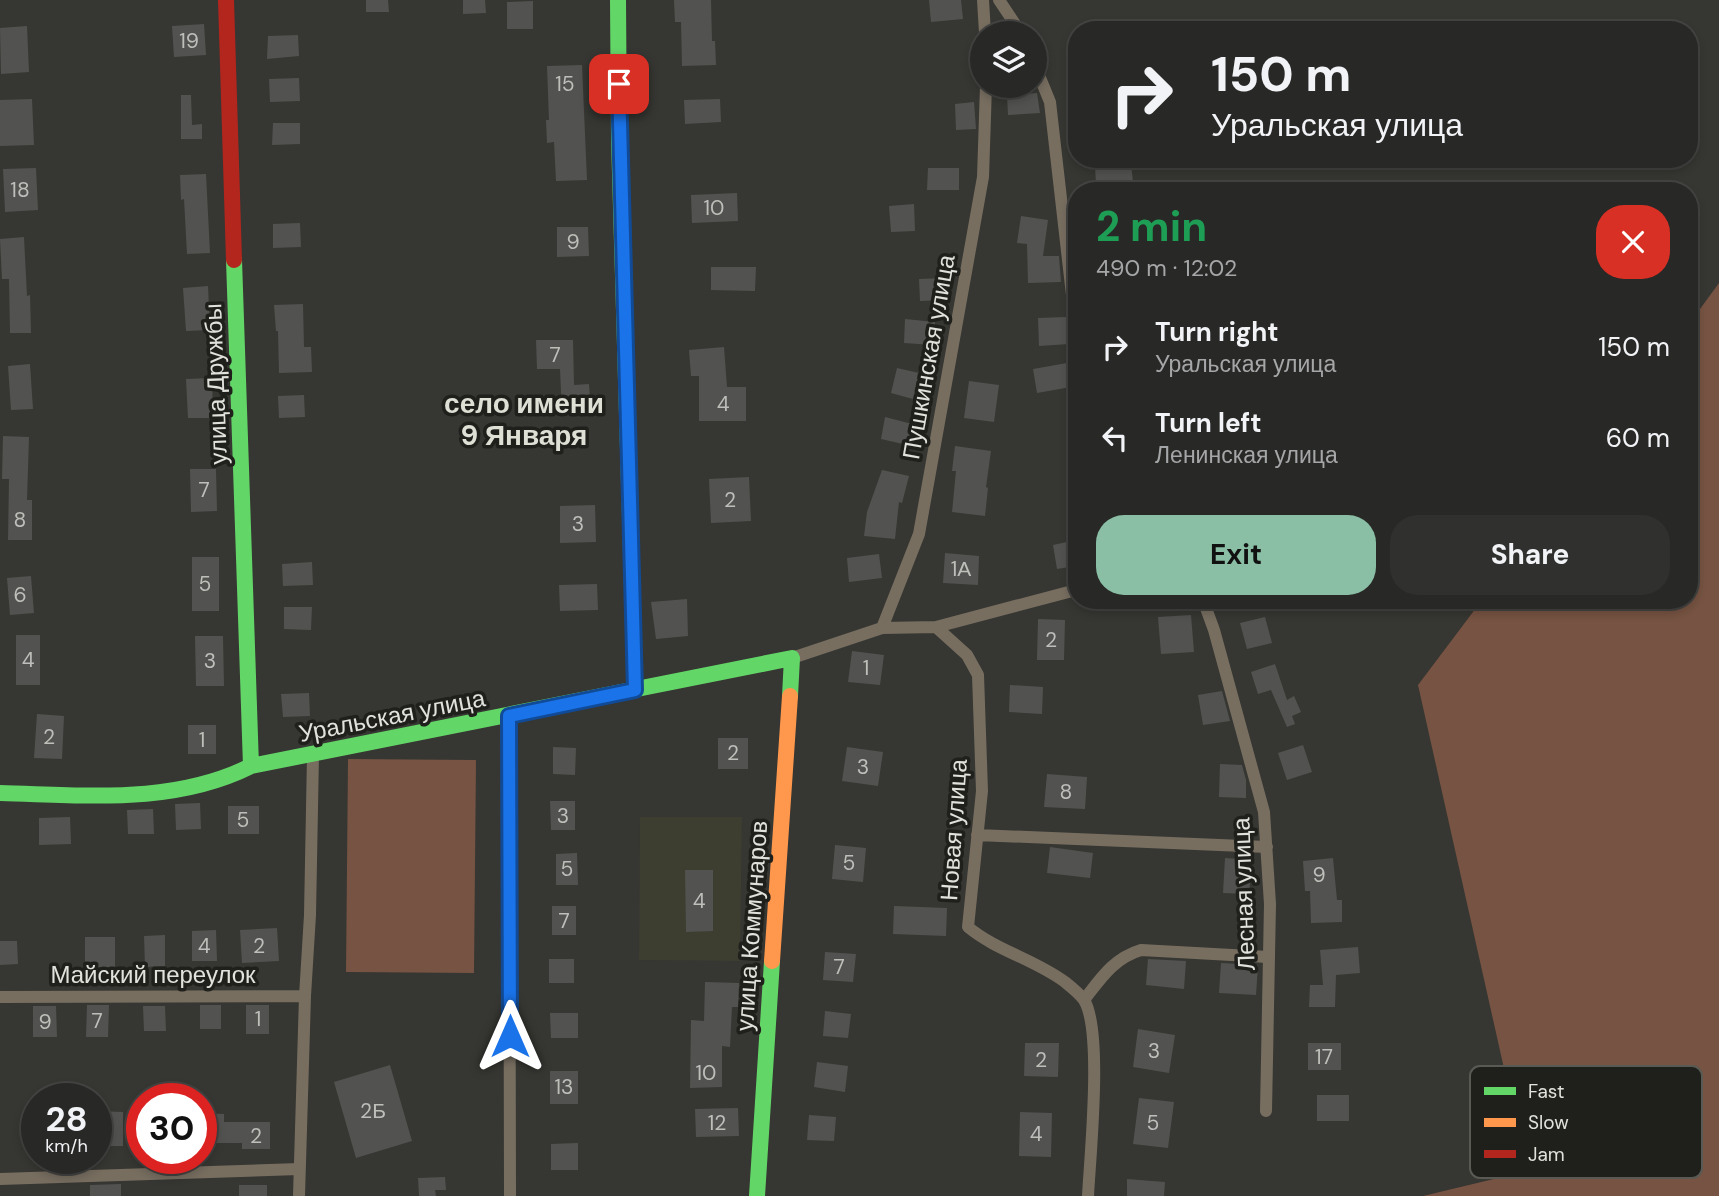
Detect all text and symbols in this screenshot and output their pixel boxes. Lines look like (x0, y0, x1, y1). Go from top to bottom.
map controls (970, 21, 1047, 98)
button: layers (970, 21, 1047, 98)
house number: 19 (179, 27, 199, 55)
text: 150 m (1211, 42, 1351, 106)
icon: right (1096, 49, 1187, 140)
pin (589, 54, 649, 114)
icon: arrive (600, 65, 638, 103)
house number: 15 (555, 70, 575, 98)
text: Уральская улица (1211, 104, 1463, 146)
house number: 18 (10, 176, 30, 204)
house number: 10 (704, 194, 724, 222)
text: 2 min (1096, 199, 1207, 254)
button: close (1596, 205, 1670, 279)
house number: 9 (566, 228, 580, 256)
street label: Пушкинская улица (895, 251, 962, 462)
text: 490 m · 12:02 (1096, 253, 1237, 283)
street label: улица Дружбы (197, 303, 234, 465)
text: Turn right (1155, 315, 1279, 349)
icon: right (1096, 328, 1134, 366)
text: 150 m (1598, 330, 1670, 364)
house number: 7 (549, 341, 561, 369)
text: Уральская улица (1155, 349, 1336, 379)
district label: село имени 9 Января (444, 385, 604, 454)
house number: 4 (717, 390, 730, 418)
text: Turn left (1155, 406, 1262, 440)
icon: left (1096, 419, 1134, 457)
text: 60 m (1606, 421, 1670, 455)
text: Ленинская улица (1155, 440, 1338, 470)
house number: 7 (198, 476, 210, 504)
house number: 2 (724, 486, 736, 514)
house number: 8 (14, 506, 26, 534)
house number: 3 (572, 510, 584, 538)
button: Exit (1096, 515, 1376, 595)
button: Share (1390, 515, 1670, 595)
house number: 1А (951, 555, 971, 583)
house number: 5 (199, 570, 211, 598)
house number: 6 (13, 581, 27, 609)
house number: 2 (1045, 626, 1057, 654)
house number: 4 (22, 646, 35, 674)
house number: 3 (204, 647, 216, 675)
house number: 1 (863, 654, 869, 682)
street label: Уральская улица (296, 682, 488, 749)
house number: 2 (43, 723, 55, 751)
house number: 1 (199, 726, 205, 754)
house number: 2 (727, 739, 739, 767)
house number: 3 (857, 753, 869, 781)
street label: Новая улица (933, 757, 974, 902)
house number: 8 (1060, 778, 1072, 806)
house number: 3 (557, 802, 569, 830)
house number: 5 (237, 806, 249, 834)
street label: Лесная улица (1225, 816, 1262, 971)
street label: улица Коммунаров (729, 820, 774, 1032)
house number: 5 (843, 849, 855, 877)
house number: 5 (561, 855, 573, 883)
house number: 9 (1312, 861, 1326, 889)
house number: 4 (693, 887, 706, 915)
house number: 7 (558, 907, 570, 935)
house number: 4 (198, 932, 211, 960)
house number: 2 (253, 932, 265, 960)
house number: 7 (833, 953, 845, 981)
street label: Майский переулок (50, 959, 256, 990)
position arrow (473, 999, 547, 1073)
house number: 1 (255, 1005, 261, 1033)
house number: 7 (91, 1007, 103, 1035)
house number: 9 (38, 1008, 52, 1036)
house number: 3 (1148, 1037, 1160, 1065)
house number: 17 (1315, 1043, 1333, 1071)
house number: 2 (1035, 1046, 1047, 1074)
house number: 10 (696, 1059, 716, 1087)
legend (1470, 1066, 1702, 1178)
house number: 13 (555, 1073, 573, 1101)
text: Fast (1528, 1079, 1564, 1104)
speed limit sign: 30 (126, 1083, 217, 1174)
text: 28 (45, 1096, 88, 1142)
house number: 2Б (360, 1097, 386, 1125)
house number: 12 (708, 1109, 726, 1137)
house number: 5 (1147, 1109, 1159, 1137)
text: Slow (1528, 1110, 1569, 1135)
house number: 4 (1030, 1120, 1043, 1148)
house number: 2 (250, 1122, 262, 1150)
text: km/h (45, 1134, 88, 1158)
text: Jam (1528, 1142, 1565, 1167)

